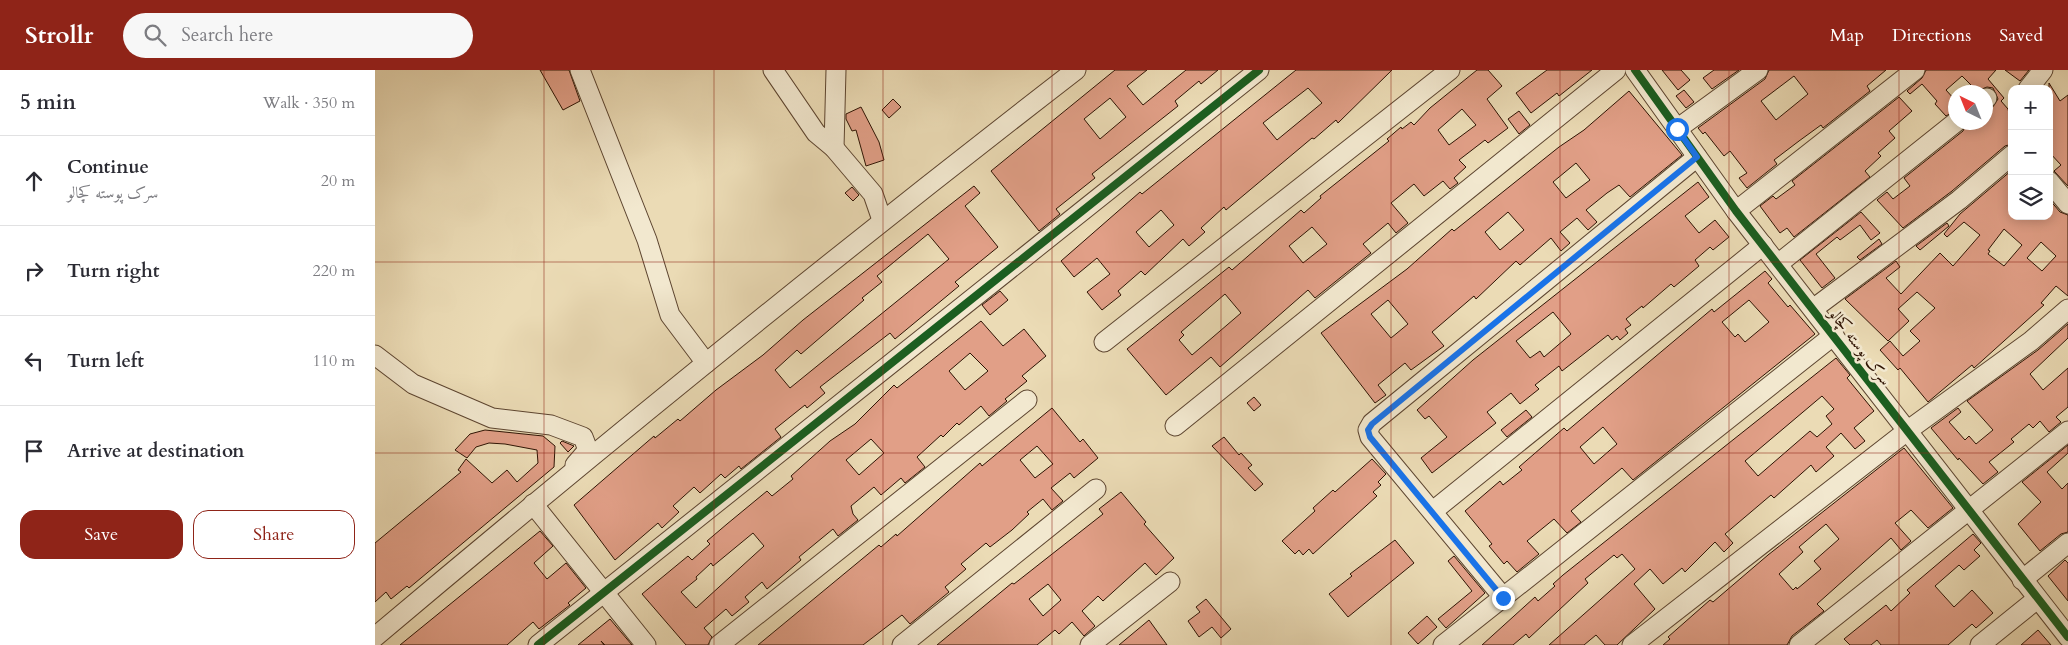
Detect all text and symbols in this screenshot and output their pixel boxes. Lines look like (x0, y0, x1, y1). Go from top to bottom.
search box (123, 13, 473, 58)
text: Strollr (25, 19, 93, 52)
icon: search (141, 21, 169, 49)
text: Search here (181, 22, 273, 48)
text: Map (1830, 23, 1864, 48)
text: Directions (1892, 23, 1971, 48)
text: Saved (1999, 23, 2043, 48)
north arrow (1948, 85, 1993, 130)
map controls (2008, 85, 2053, 220)
button: + (2008, 85, 2053, 130)
text: 5 min (20, 88, 76, 117)
text: Walk · 350 m (263, 92, 355, 114)
route start (1666, 118, 1689, 141)
button: − (2008, 130, 2053, 175)
text: Continue (67, 154, 149, 180)
icon: ahead (20, 167, 48, 195)
text: 20 m (321, 170, 355, 192)
button: layers (2008, 175, 2053, 220)
text: سرک پوسته کچالو (67, 182, 158, 204)
icon: right (20, 257, 48, 285)
text: Turn right (67, 258, 159, 284)
text: 220 m (313, 260, 355, 282)
street label: سرک پوسته کچالو (1823, 302, 1896, 390)
icon: left (20, 347, 48, 375)
text: Turn left (67, 348, 144, 374)
text: 110 m (313, 350, 355, 372)
icon: arrive (20, 437, 48, 465)
text: Arrive at destination (67, 438, 244, 464)
button: Save (20, 510, 183, 559)
button: Share (193, 510, 355, 559)
route end (1492, 587, 1515, 610)

